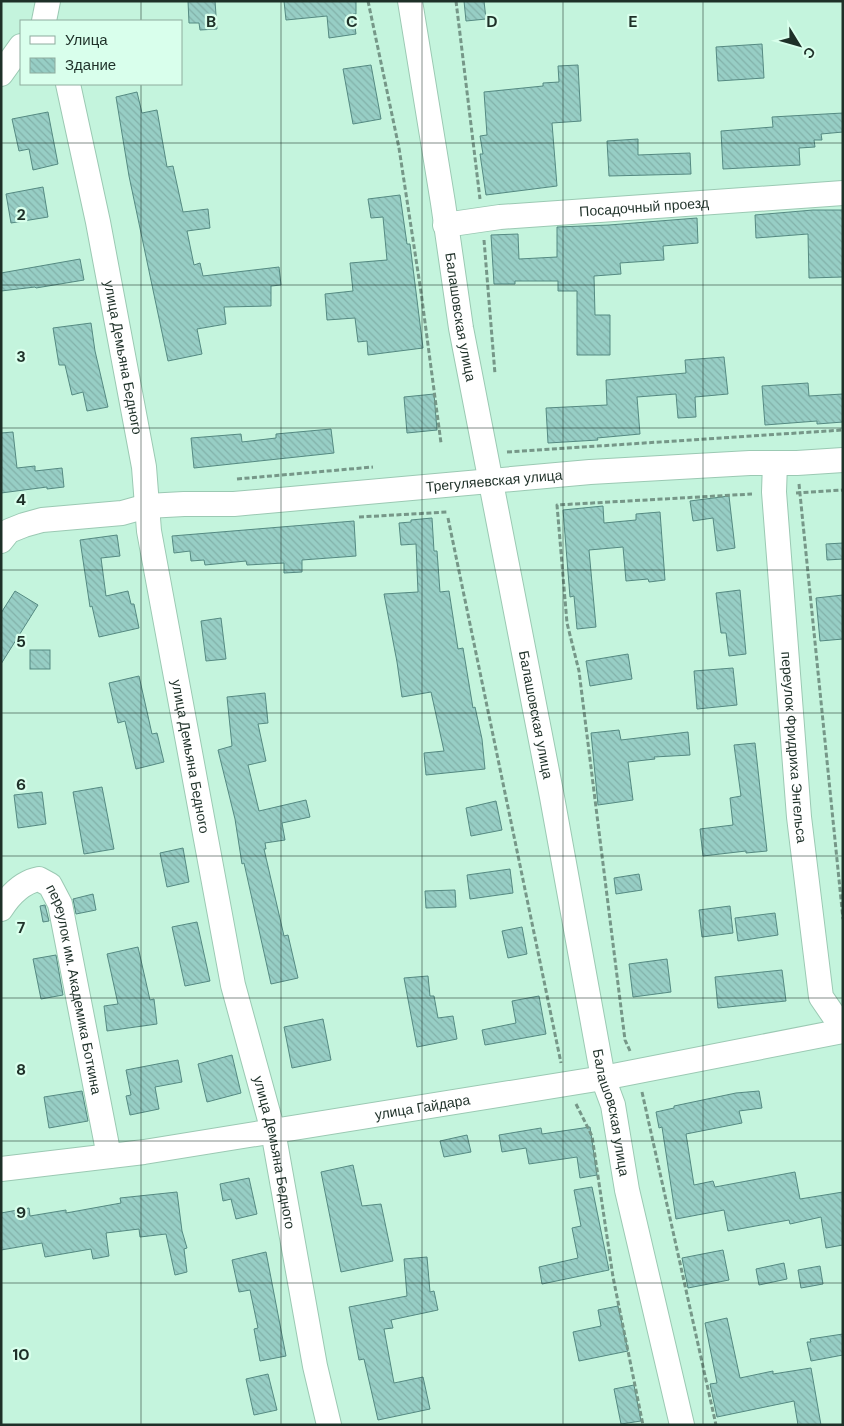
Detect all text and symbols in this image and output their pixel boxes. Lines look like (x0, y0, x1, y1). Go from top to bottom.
text: B (206, 11, 216, 32)
text: C (346, 11, 358, 32)
text: D (486, 11, 498, 32)
text: E (628, 11, 638, 32)
legend (20, 20, 182, 85)
north arrow (774, 20, 824, 70)
text: Улица (65, 30, 108, 50)
text: С (799, 43, 820, 62)
text: Здание (65, 55, 116, 75)
street label: Посадочный проезд (579, 193, 710, 220)
text: 2 (16, 204, 26, 225)
street label: Балашовская улица (441, 251, 480, 383)
street label: улица Демьяна Бедного (100, 279, 147, 436)
text: 3 (16, 346, 26, 367)
street label: Трегуляевская улица (425, 466, 563, 496)
text: 4 (16, 489, 26, 510)
text: 5 (16, 631, 26, 652)
street label: Балашовская улица (515, 649, 557, 781)
street label: переулок Фридриха Энгельса (777, 651, 811, 844)
street label: улица Демьяна Бедного (168, 678, 214, 835)
text: 6 (16, 774, 26, 795)
street label: переулок им. Академика Боткина (42, 881, 106, 1096)
text: 7 (17, 917, 26, 938)
street label: Балашовская улица (589, 1047, 634, 1178)
text: 8 (16, 1059, 26, 1080)
street label: улица Демьяна Бедного (249, 1074, 299, 1231)
street label: улица Гайдара (373, 1091, 472, 1124)
text: 9 (16, 1202, 26, 1223)
text: 10 (12, 1344, 30, 1365)

